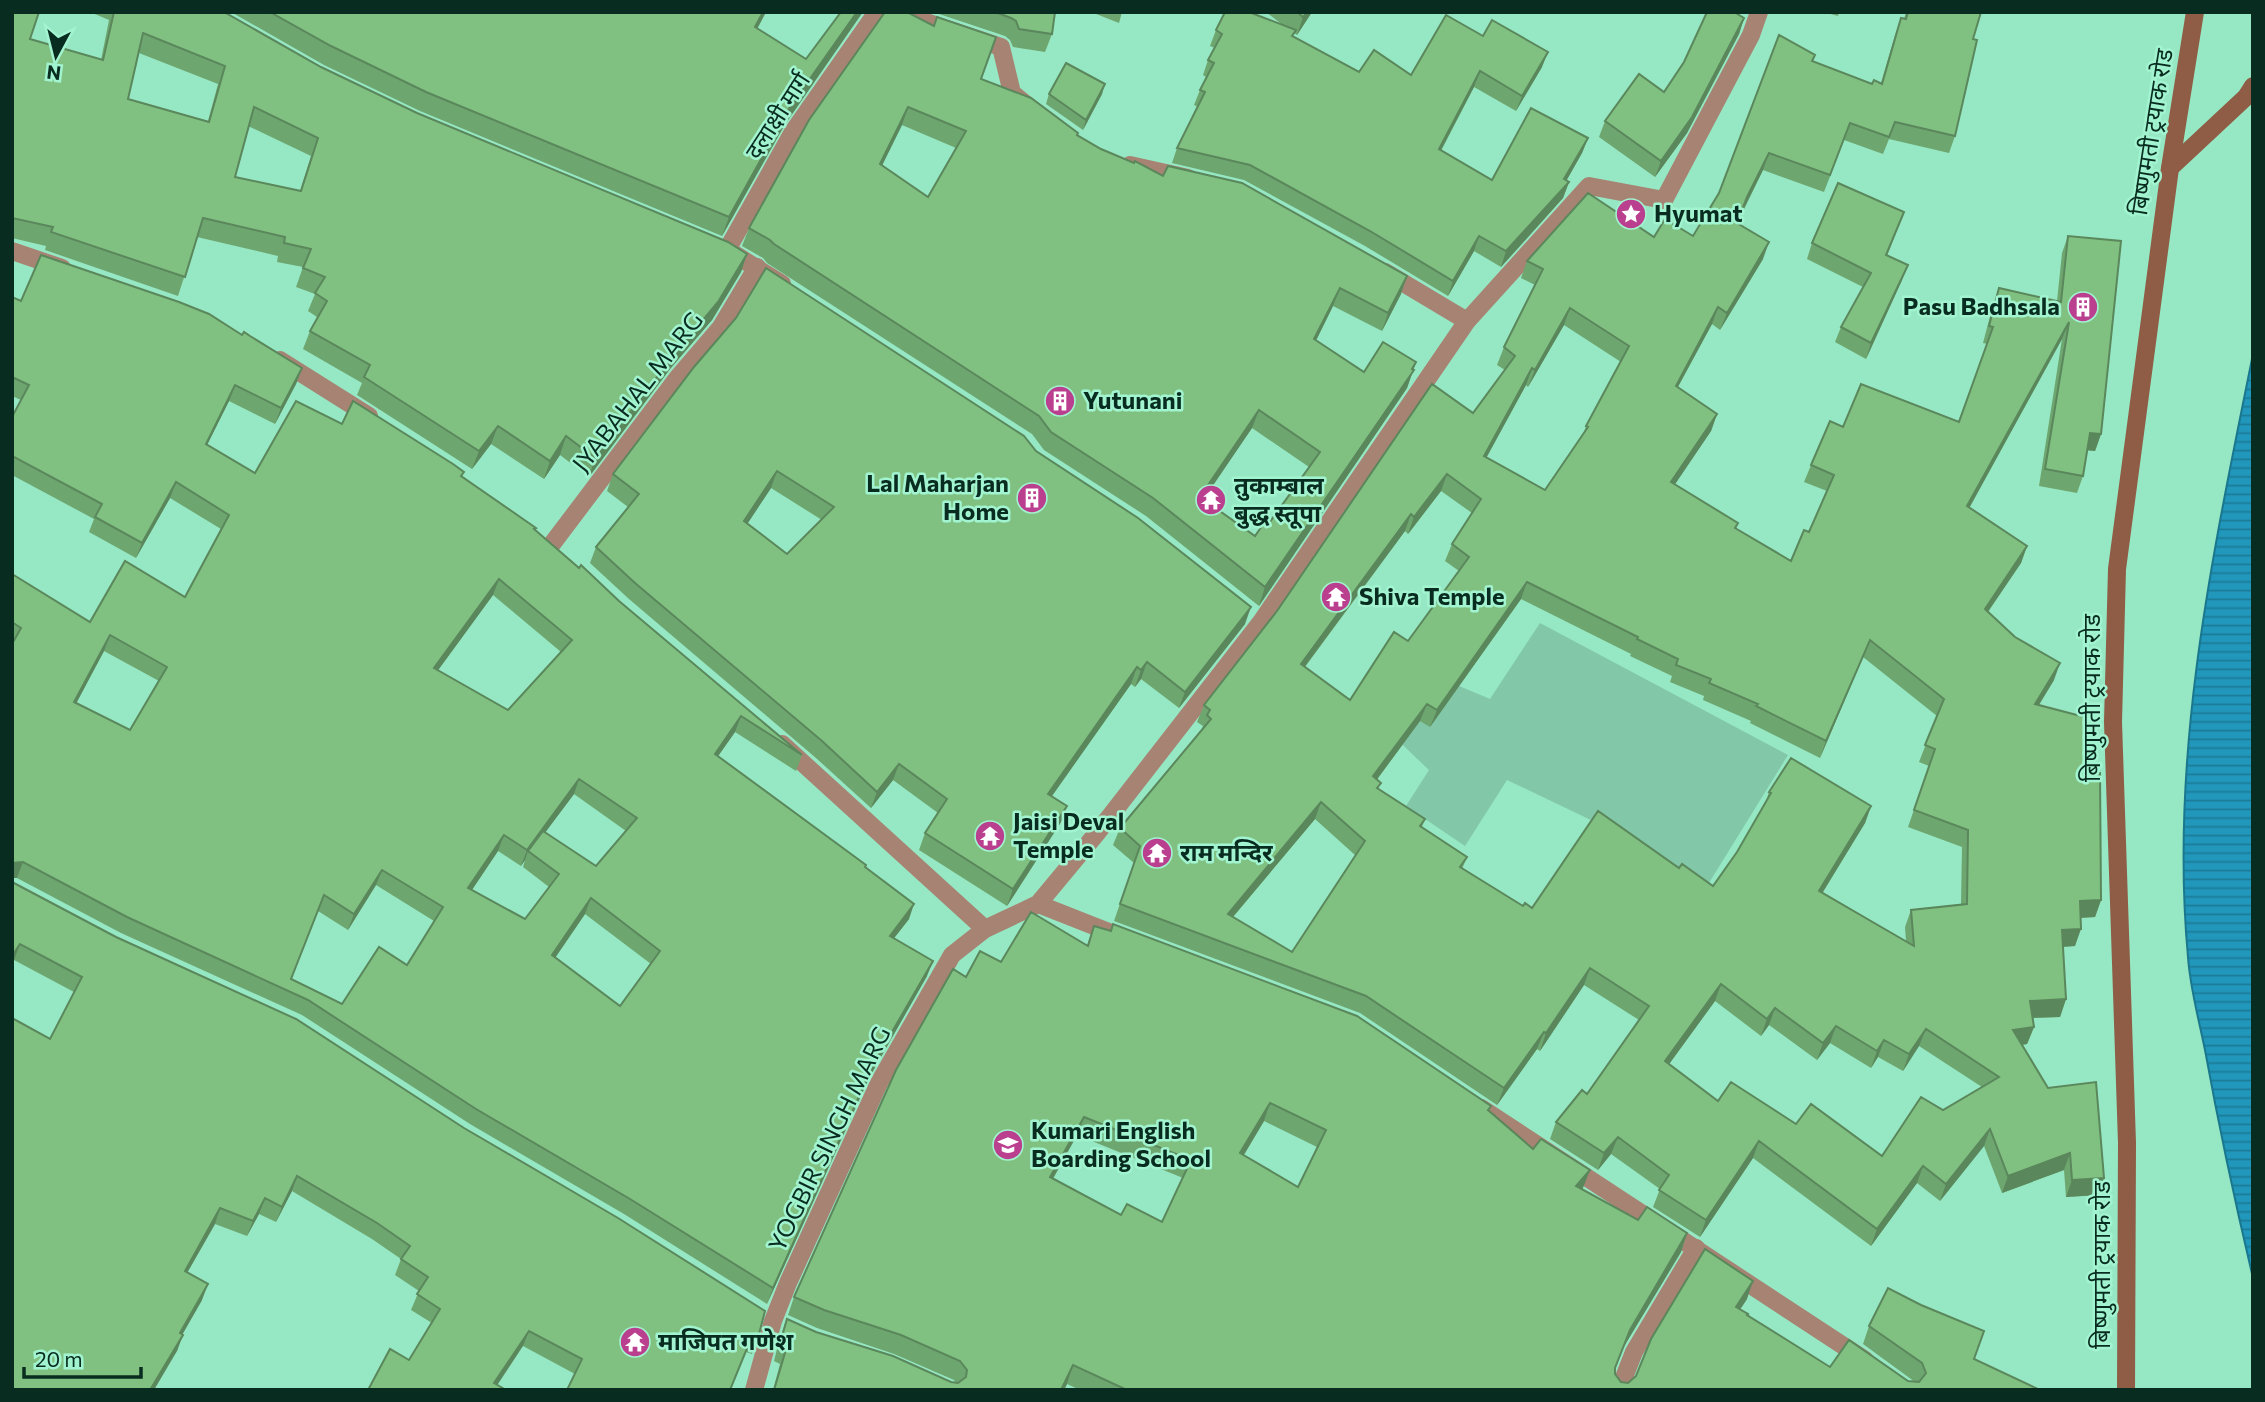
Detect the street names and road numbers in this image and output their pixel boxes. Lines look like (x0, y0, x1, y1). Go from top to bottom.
street label: बिष्णुमती ट्रयाक रोड (2123, 45, 2180, 217)
street label: दलाक्षी मार्ग (738, 66, 816, 164)
street label: JYABAHAL MARG (565, 305, 708, 477)
street label: बिष्णुमती ट्रयाक रोड (2076, 613, 2107, 782)
street label: YOGBIR SINGH MARG (762, 1021, 896, 1256)
street label: बिष्णुमती ट्रयाक रोड (2086, 1180, 2117, 1349)

